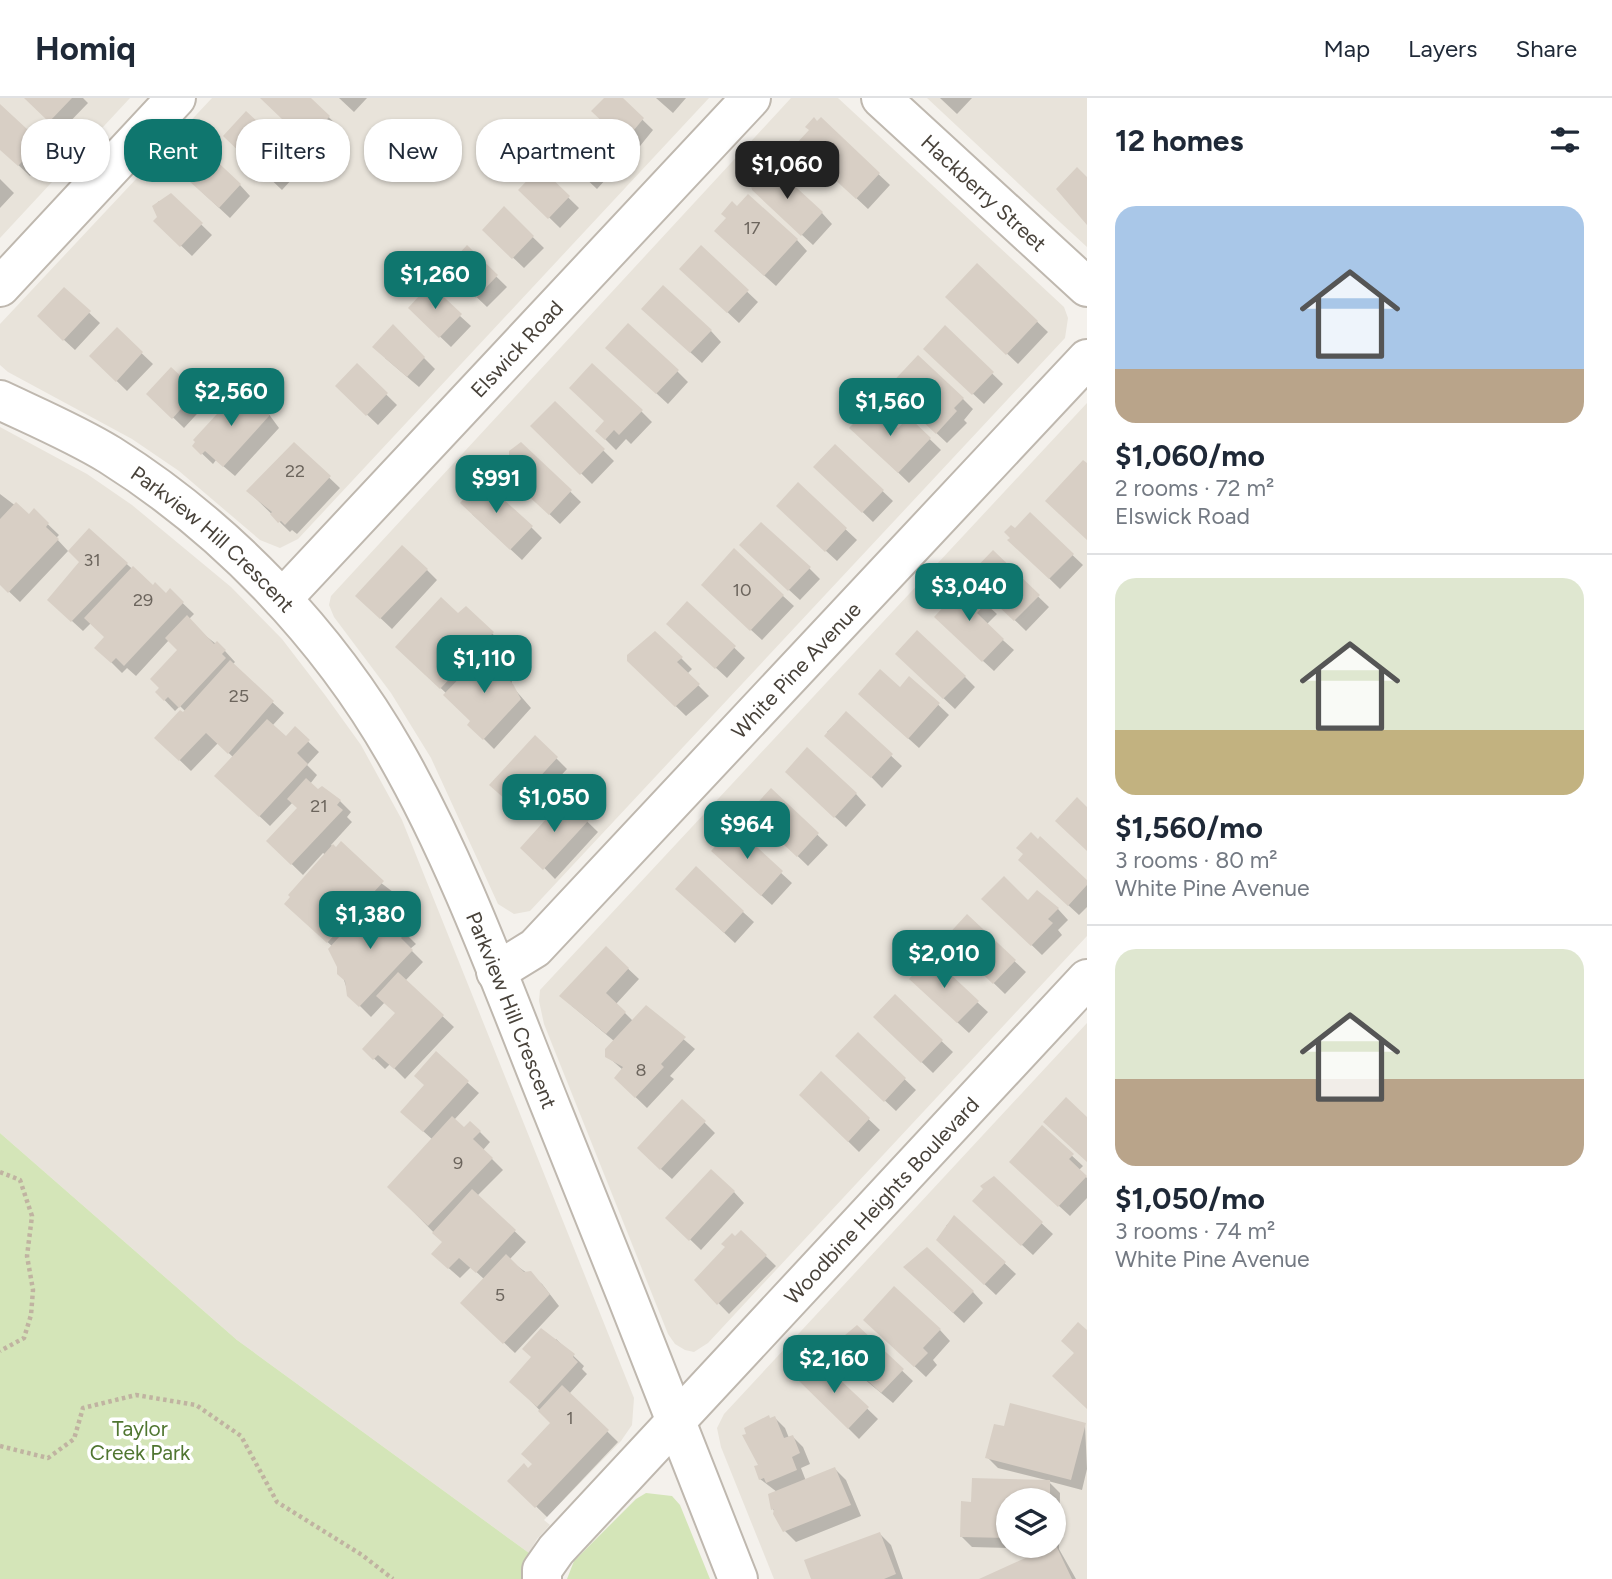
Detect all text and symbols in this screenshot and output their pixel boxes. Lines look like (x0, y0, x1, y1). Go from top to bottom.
text: Homiq (35, 29, 136, 68)
text: Map (1323, 34, 1370, 63)
text: Layers (1408, 34, 1477, 63)
text: Share (1515, 34, 1577, 63)
chip: Buy (21, 119, 110, 182)
chip: Rent (124, 119, 222, 182)
chip: Filters (236, 119, 350, 182)
chip: New (364, 119, 462, 182)
chip: Apartment (476, 119, 640, 182)
icon: filters (1546, 121, 1584, 159)
text: 12 homes (1115, 122, 1243, 159)
street label: Hackberry Street (916, 129, 1052, 256)
pin: $1,060 (730, 141, 844, 201)
text: $1,060 (751, 150, 823, 178)
house number: 17 (743, 217, 761, 239)
icon: home (1287, 251, 1413, 377)
pin: $1,260 (378, 252, 492, 311)
text: $1,260 (400, 260, 470, 288)
street label: Elswick Road (465, 295, 568, 402)
pin: $2,560 (174, 368, 288, 428)
text: $2,560 (194, 377, 268, 405)
pin: $1,560 (833, 378, 947, 438)
text: $1,560 (855, 387, 925, 415)
text: $1,060/mo (1115, 437, 1265, 474)
pin: $991 (455, 456, 537, 515)
street label: Parkview Hill Crescent (126, 460, 300, 617)
house number: 22 (285, 460, 305, 482)
text: $991 (471, 464, 521, 492)
text: 2 rooms · 72 m² (1115, 474, 1274, 502)
text: Elswick Road (1115, 502, 1250, 530)
house number: 31 (83, 549, 101, 571)
pin: $3,040 (912, 564, 1026, 623)
text: $3,040 (931, 572, 1007, 600)
house number: 10 (733, 579, 751, 601)
house number: 29 (133, 589, 153, 611)
street label: White Pine Avenue (726, 596, 866, 743)
icon: home (1287, 623, 1413, 749)
pin: $1,110 (427, 636, 541, 695)
text: $1,110 (453, 644, 515, 672)
house number: 25 (229, 685, 249, 707)
pin: $1,050 (497, 774, 611, 834)
text: $1,050 (518, 783, 590, 811)
house number: 21 (310, 795, 328, 817)
pin: $964 (706, 802, 788, 861)
text: $1,560/mo (1115, 809, 1263, 846)
text: $964 (720, 810, 774, 838)
text: 3 rooms · 80 m² (1115, 846, 1278, 874)
text: White Pine Avenue (1115, 874, 1310, 902)
pin: $1,380 (313, 892, 427, 951)
text: $1,380 (335, 900, 405, 928)
street label: Parkview Hill Crescent (461, 908, 563, 1112)
pin: $2,010 (887, 930, 1001, 990)
text: $2,010 (908, 939, 980, 967)
icon: home (1287, 994, 1413, 1120)
house number: 8 (635, 1059, 647, 1081)
street label: Woodbine Heights Boulevard (779, 1091, 984, 1309)
house number: 9 (453, 1152, 463, 1174)
text: $1,050/mo (1115, 1180, 1265, 1217)
text: 3 rooms · 74 m² (1115, 1217, 1275, 1245)
text: White Pine Avenue (1115, 1245, 1310, 1273)
house number: 5 (495, 1284, 505, 1306)
pin: $2,160 (777, 1336, 891, 1395)
text: $2,160 (799, 1344, 869, 1372)
house number: 1 (566, 1407, 574, 1429)
park label: Taylor Creek Park (90, 1416, 191, 1465)
map controls (996, 1488, 1066, 1558)
button: layers (996, 1488, 1066, 1558)

